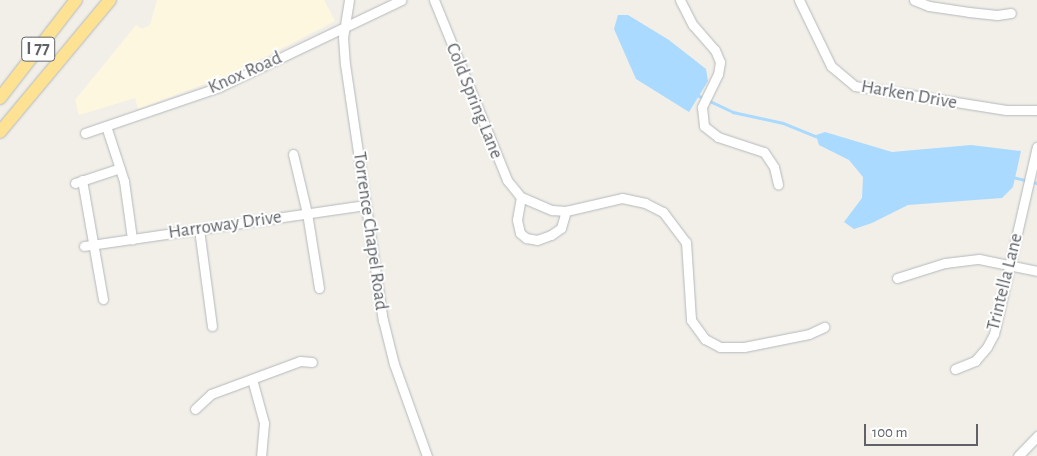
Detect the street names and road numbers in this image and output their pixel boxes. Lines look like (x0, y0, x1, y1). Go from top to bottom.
road number: I 77 (20, 34, 56, 64)
street label: Cold Spring Lane (440, 40, 508, 162)
street label: Knox Road (205, 47, 285, 99)
street label: Harken Drive (859, 75, 959, 115)
street label: Torrence Chapel Road (348, 150, 392, 312)
street label: Harroway Drive (167, 206, 283, 244)
street label: Trintella Lane (982, 231, 1028, 333)

